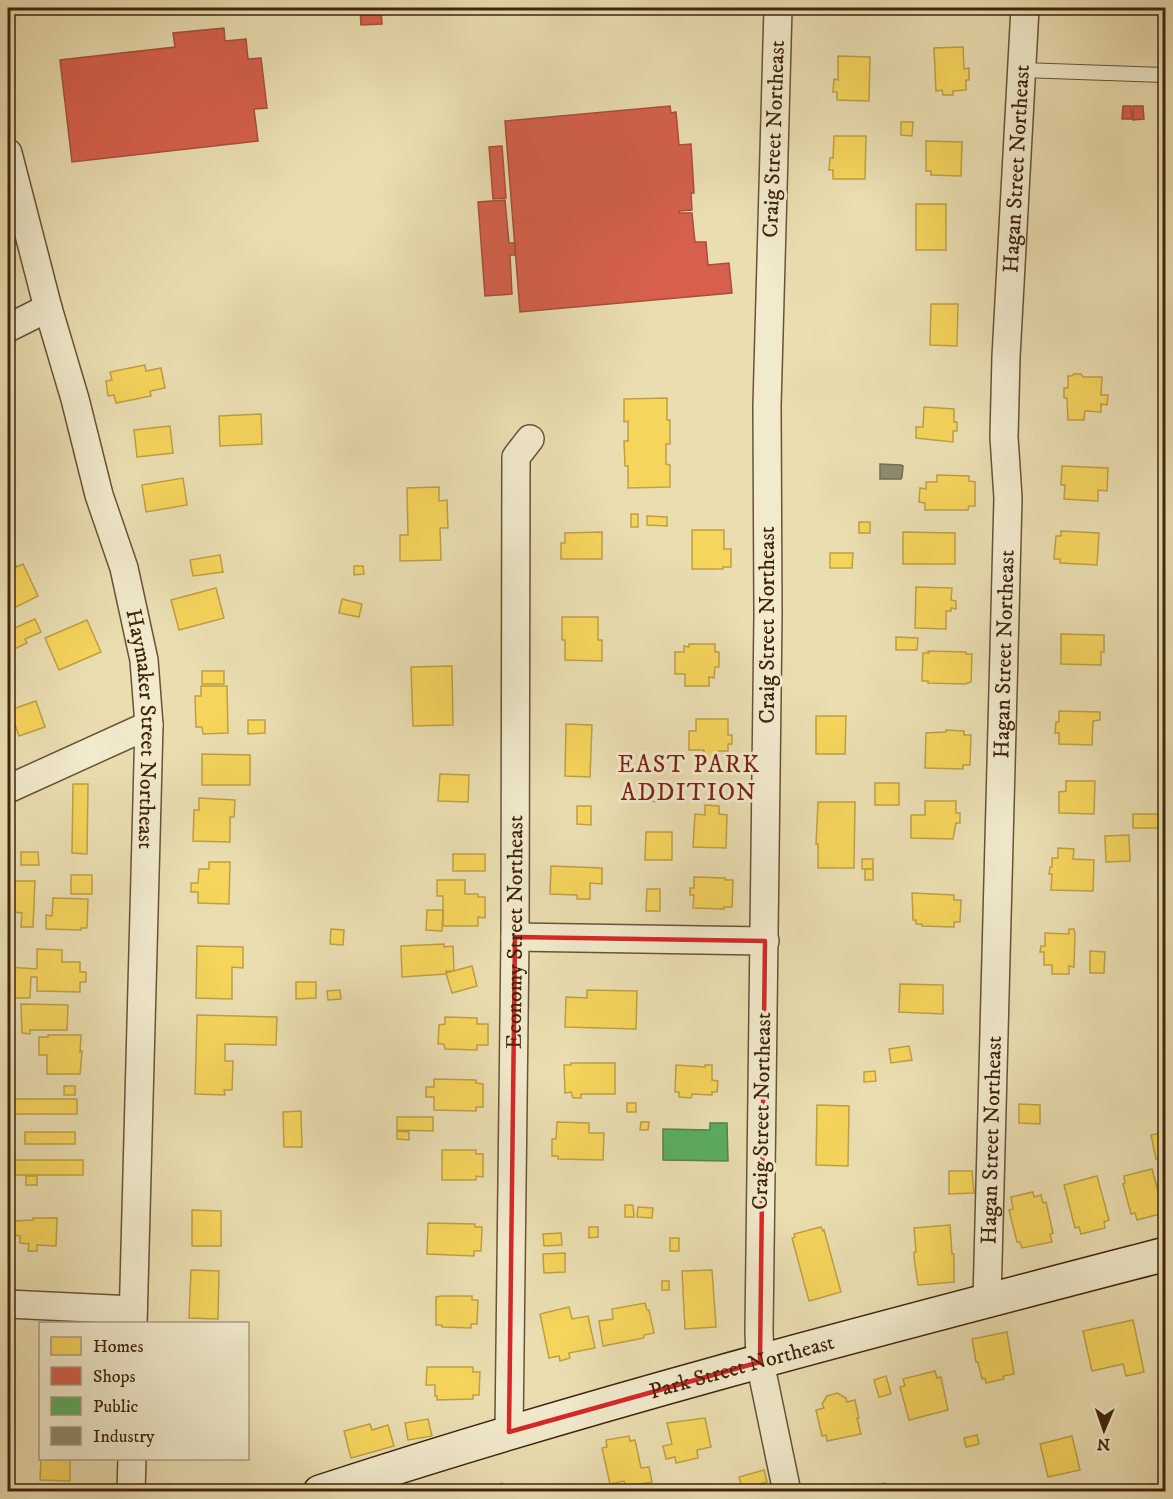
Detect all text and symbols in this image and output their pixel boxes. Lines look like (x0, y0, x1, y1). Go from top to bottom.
street label: Craig Street Northeast (757, 40, 791, 238)
street label: Hagan Street Northeast (997, 64, 1035, 274)
street label: Craig Street Northeast (754, 526, 781, 724)
street label: Hagan Street Northeast (988, 550, 1020, 759)
street label: Haymaker Street Northeast (120, 606, 163, 850)
district label: EAST PARK ADDITION (617, 750, 761, 808)
street label: Economy Street Northeast (500, 815, 529, 1049)
street label: Craig Street Northeast (747, 1012, 777, 1210)
street label: Hagan Street Northeast (975, 1035, 1007, 1245)
legend (39, 1322, 249, 1460)
street label: Park Street Northeast (646, 1328, 837, 1405)
text: Homes (93, 1336, 144, 1358)
text: Shops (93, 1366, 136, 1388)
text: Public (93, 1396, 139, 1418)
north arrow (1074, 1400, 1134, 1460)
text: Industry (93, 1426, 155, 1448)
text: N (1097, 1434, 1110, 1454)

